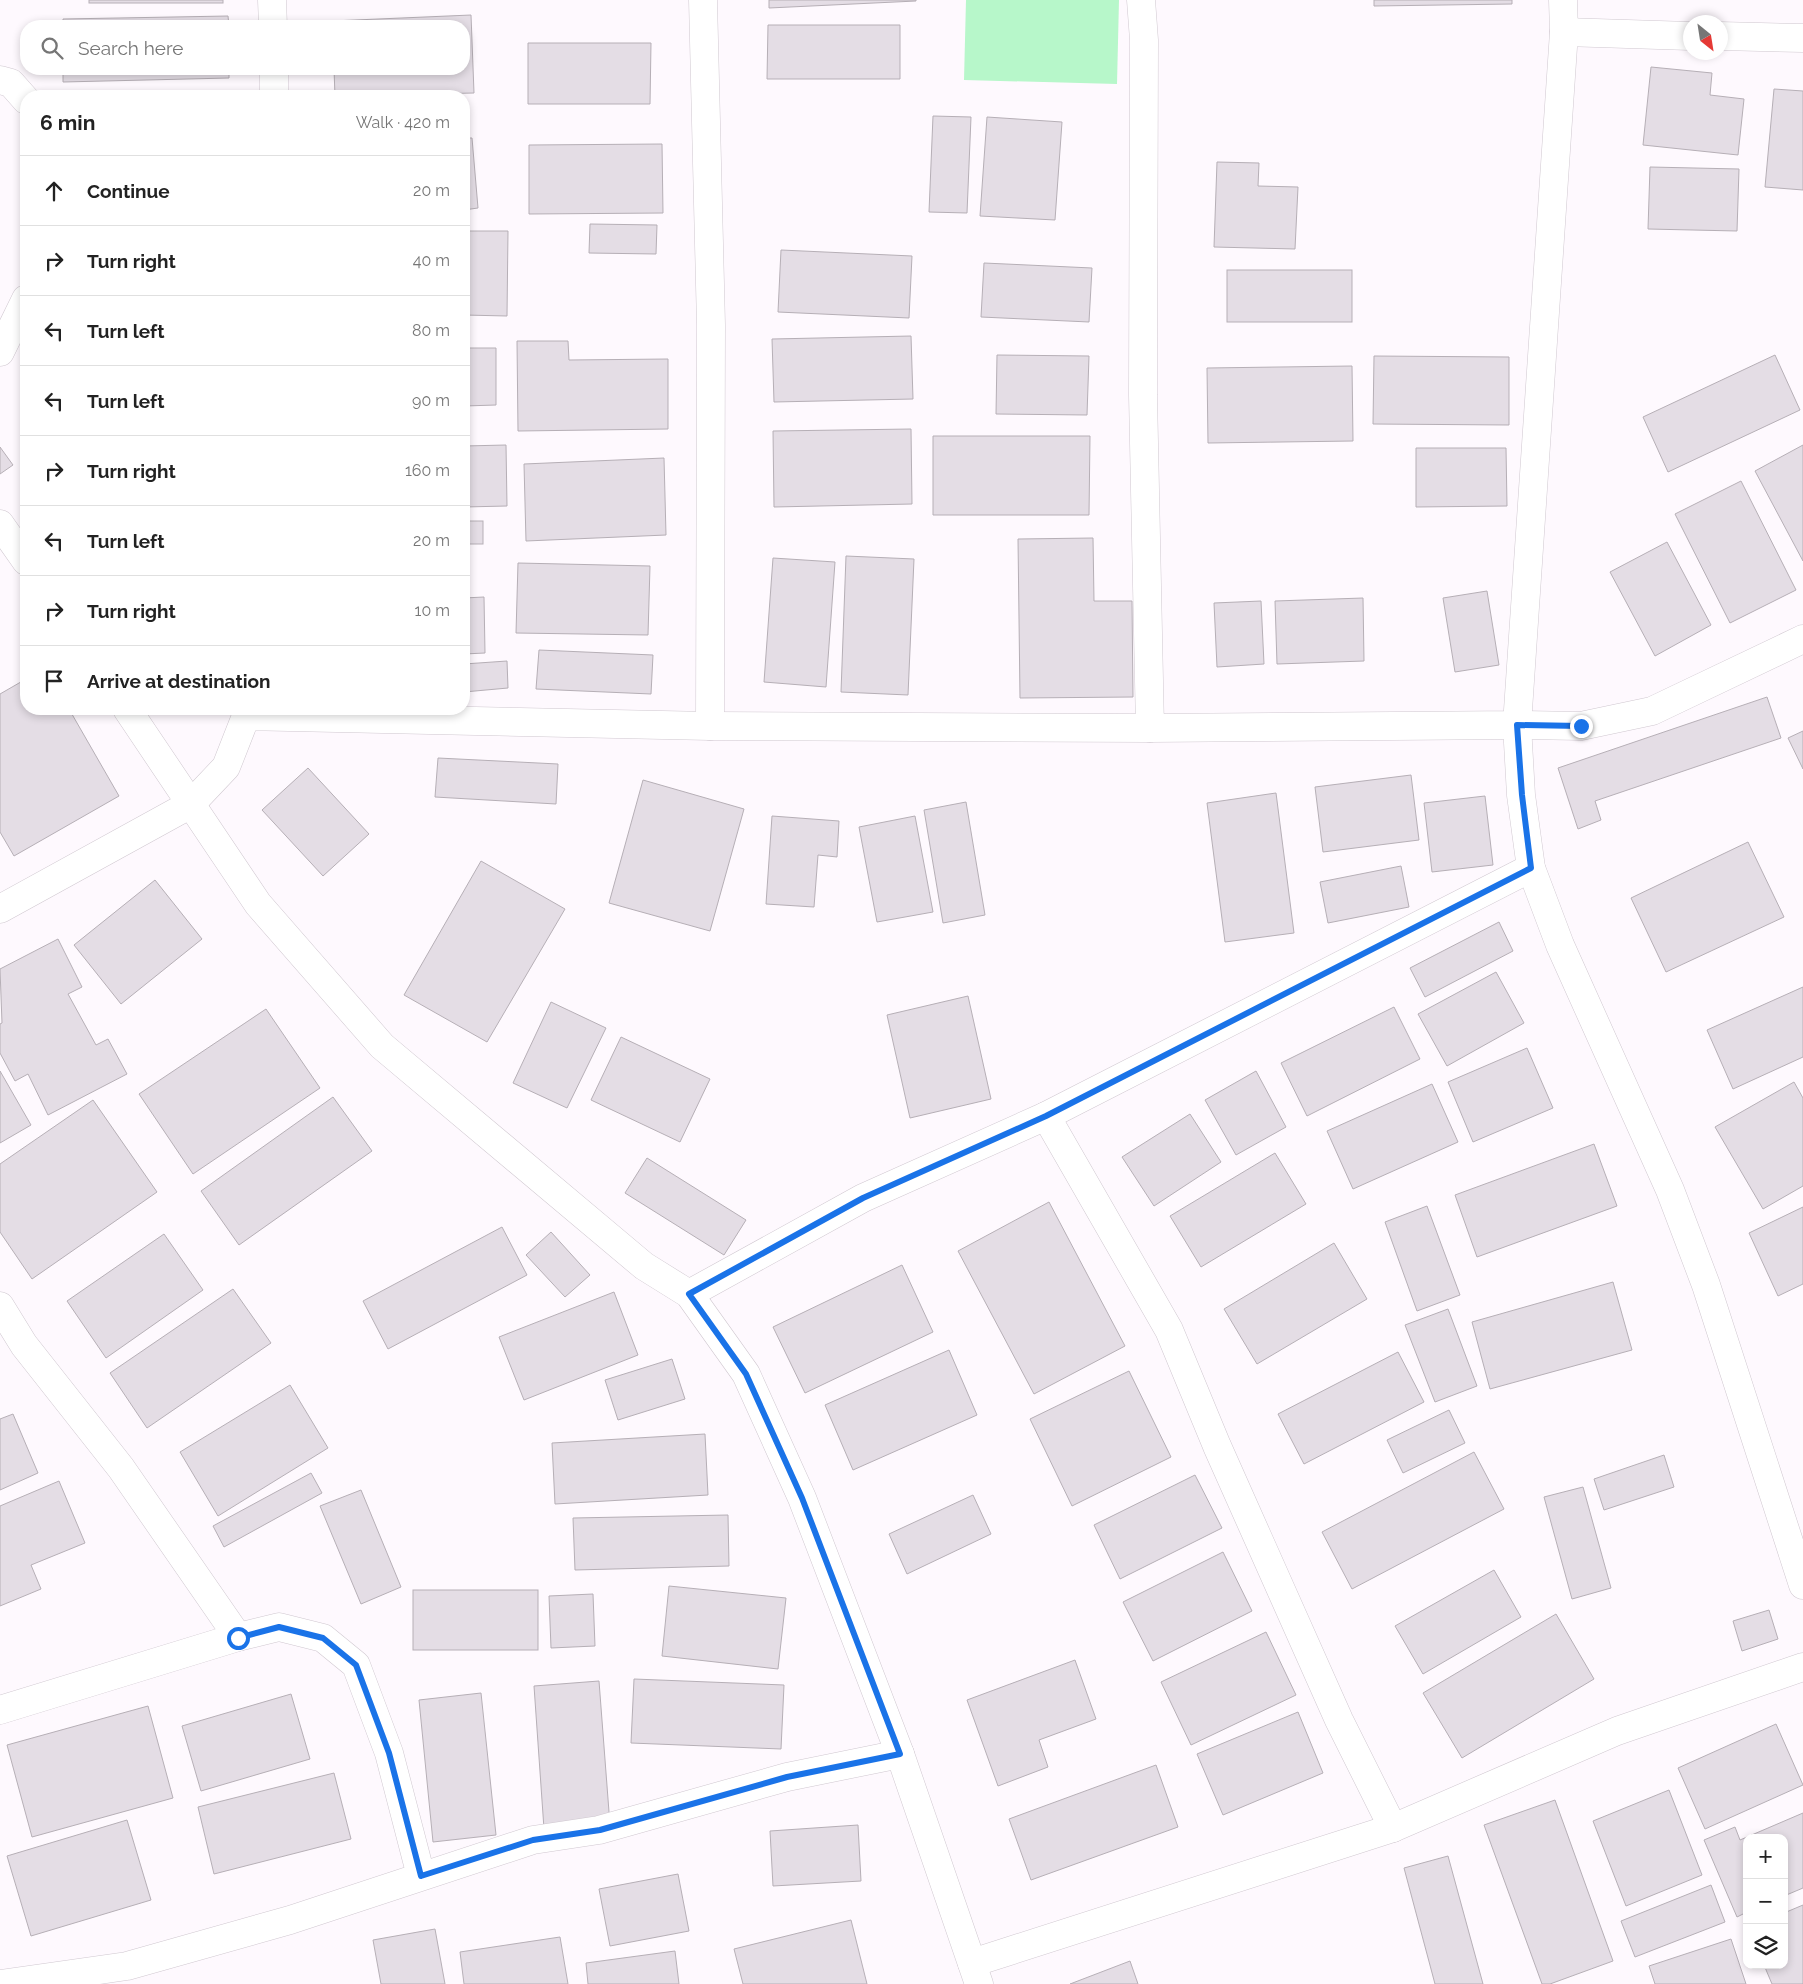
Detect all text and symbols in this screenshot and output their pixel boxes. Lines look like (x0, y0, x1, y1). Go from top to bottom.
north arrow (1683, 15, 1728, 60)
search box (20, 20, 470, 75)
icon: search (38, 34, 66, 62)
text: Search here (78, 37, 184, 59)
text: 6 min (40, 110, 95, 135)
text: Walk · 420 m (356, 113, 450, 132)
icon: ahead (40, 177, 68, 205)
text: Continue (87, 180, 170, 202)
text: 20 m (413, 181, 450, 200)
icon: right (40, 247, 68, 275)
text: Turn right (87, 250, 176, 272)
text: 40 m (413, 251, 450, 270)
icon: left (40, 317, 68, 345)
text: Turn left (87, 320, 164, 342)
text: 80 m (412, 321, 450, 340)
icon: left (40, 387, 68, 415)
text: Turn left (87, 390, 164, 412)
text: 90 m (412, 391, 450, 410)
icon: right (40, 457, 68, 485)
text: Turn right (87, 460, 176, 482)
text: 160 m (405, 461, 450, 480)
icon: left (40, 527, 68, 555)
text: Turn left (87, 530, 164, 552)
text: 20 m (413, 531, 450, 550)
icon: right (40, 597, 68, 625)
text: Turn right (87, 600, 176, 622)
text: 10 m (415, 601, 450, 620)
icon: arrive (40, 667, 68, 695)
text: Arrive at destination (87, 670, 271, 692)
route end (1570, 715, 1593, 738)
route start (227, 1627, 250, 1650)
map controls (1743, 1834, 1788, 1969)
button: + (1743, 1834, 1788, 1879)
button: − (1743, 1879, 1788, 1924)
button: layers (1743, 1924, 1788, 1969)

